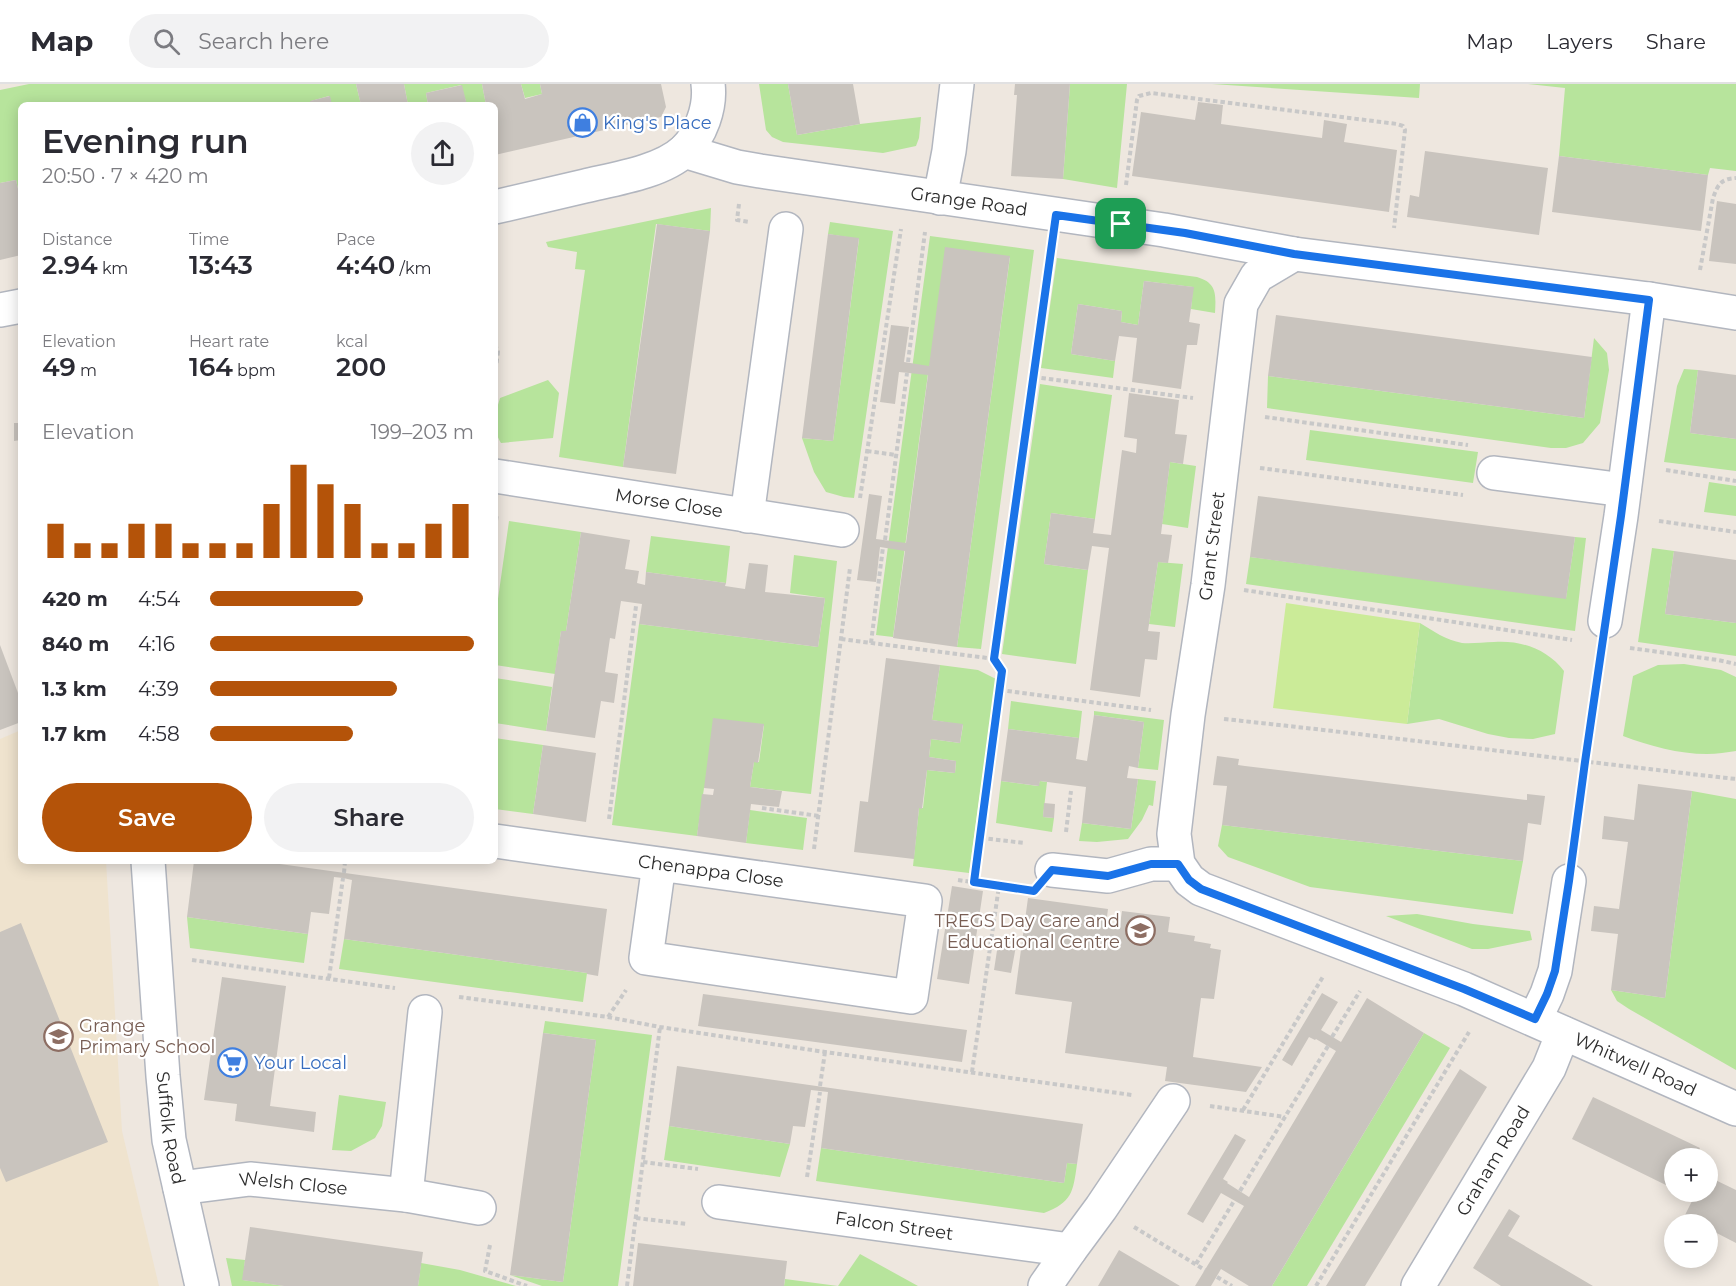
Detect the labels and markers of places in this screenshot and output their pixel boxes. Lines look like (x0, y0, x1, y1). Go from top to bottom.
shop icon: King's Place (566, 107, 598, 139)
place label: King's Place (603, 112, 712, 134)
pin (1095, 198, 1146, 249)
place label: TREGS Day Care and Educational Centre (935, 910, 1120, 953)
school or university icon: TREGS Day Care and Educational Centre (1125, 915, 1157, 947)
place label: Grange Primary School (79, 1015, 215, 1058)
school or university icon: Grange Primary School (42, 1020, 74, 1052)
supermarket icon: Your Local (217, 1047, 249, 1079)
place label: Your Local (254, 1052, 347, 1074)

